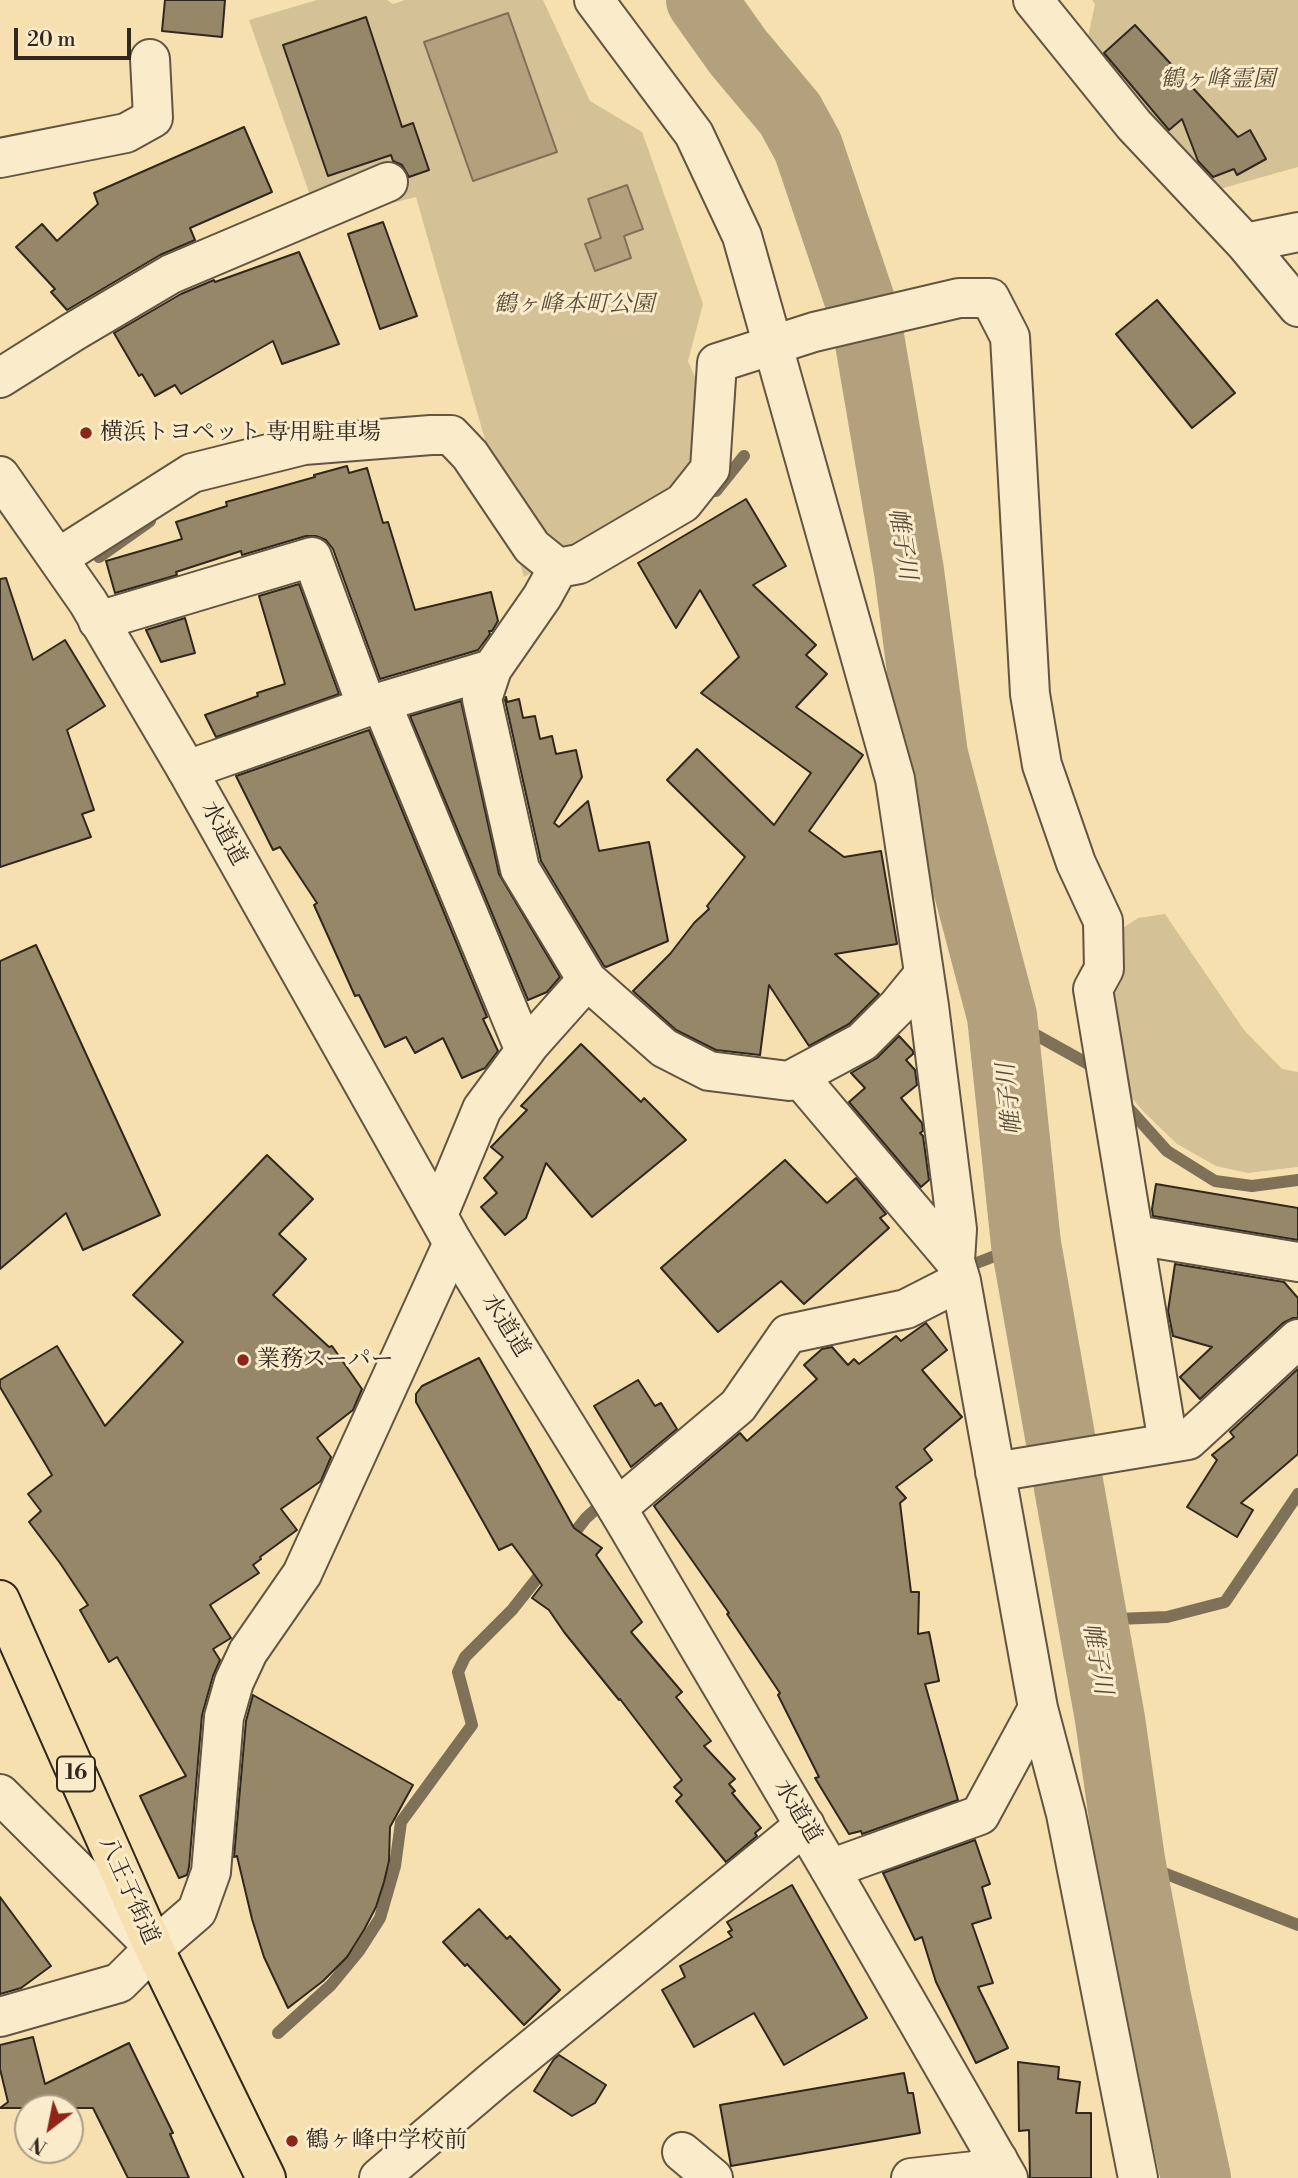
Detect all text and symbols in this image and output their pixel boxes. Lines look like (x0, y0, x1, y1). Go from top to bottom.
scale bar (18, 14, 135, 58)
text: 20 m (27, 27, 76, 53)
park label: 鶴ヶ峰霊園 (1161, 66, 1275, 94)
park label: 鶴ヶ峰本町公園 (494, 291, 654, 319)
place label: 横浜トヨペット 専用駐車場 (100, 419, 381, 447)
marker: 横浜トヨペット 専用駐車場 (78, 425, 94, 441)
water label: 帷子川 (881, 506, 921, 582)
street label: 水道道 (194, 797, 252, 871)
water label: 帷子川 (993, 1062, 1029, 1136)
street label: 水道道 (475, 1289, 535, 1363)
place label: 業務スーパー (257, 1346, 394, 1374)
marker: 業務スーパー (235, 1352, 251, 1368)
water label: 帷子川 (1076, 1621, 1116, 1697)
road number: 16 (57, 1756, 95, 1792)
street label: 水道道 (767, 1775, 827, 1849)
street label: 八王子街道 (92, 1833, 164, 1949)
north arrow (14, 2094, 84, 2164)
place label: 鶴ヶ峰中学校前 (306, 2127, 467, 2155)
text: N (26, 2131, 52, 2159)
marker: 鶴ヶ峰中学校前 (284, 2133, 300, 2149)

